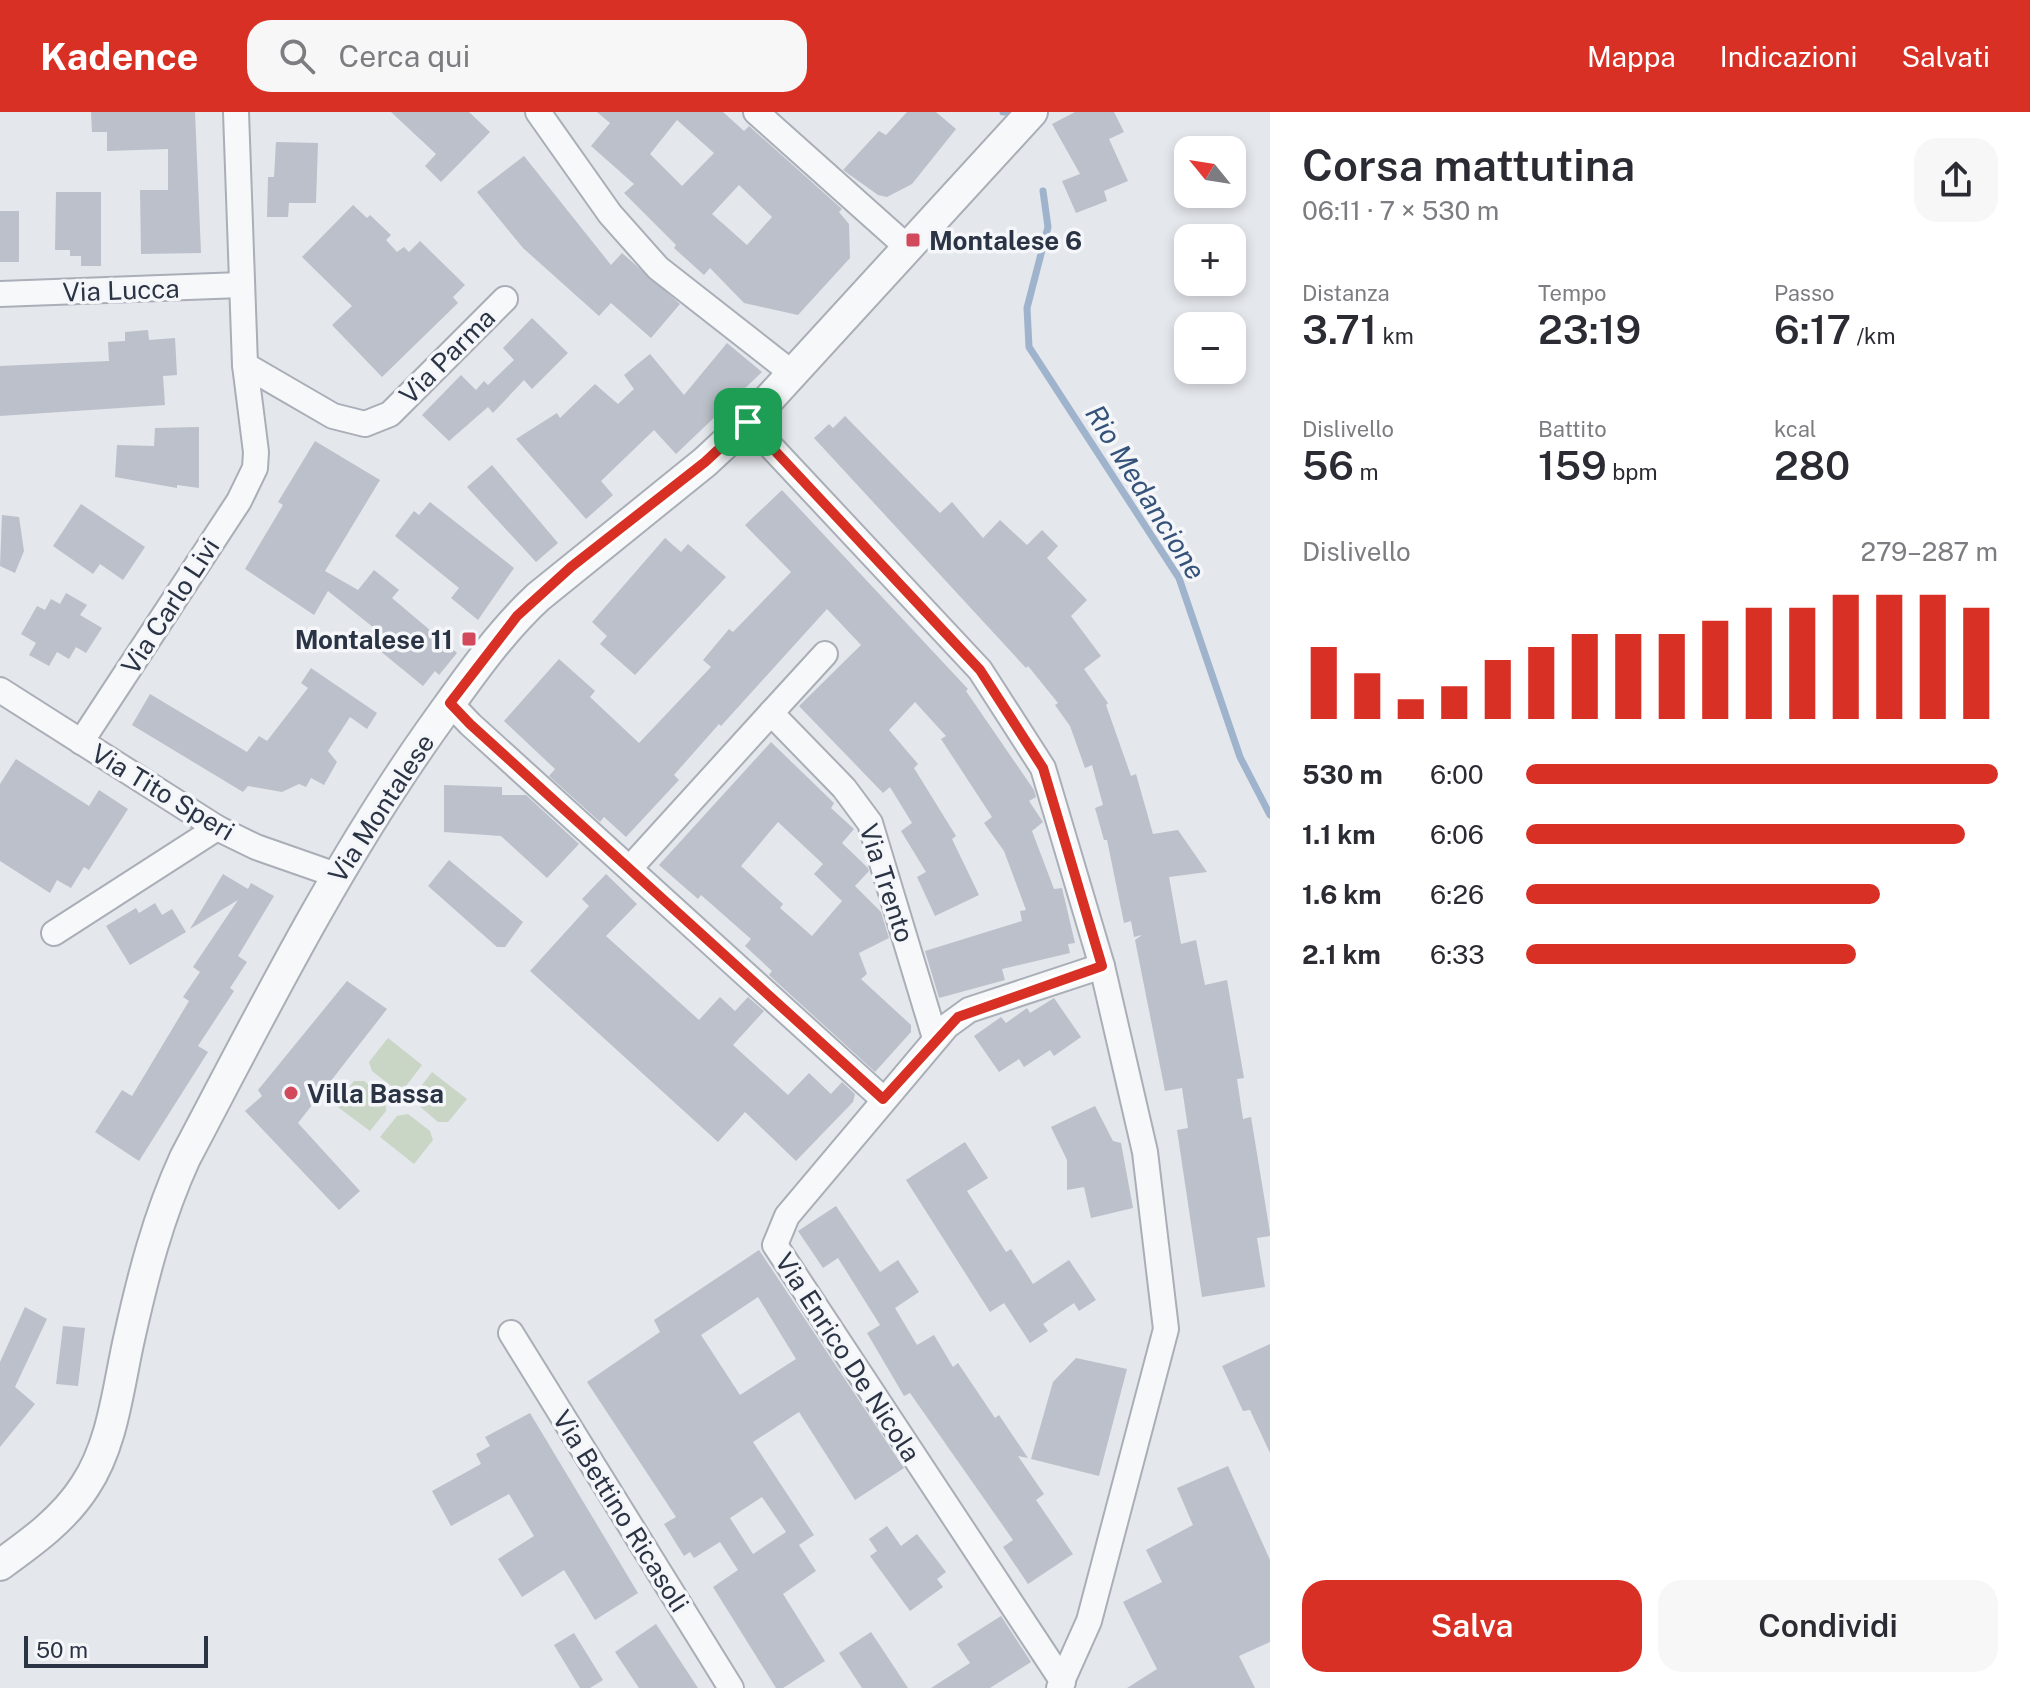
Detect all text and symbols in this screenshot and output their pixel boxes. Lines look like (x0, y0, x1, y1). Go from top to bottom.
search box (247, 20, 807, 92)
text: Kadence (40, 34, 199, 79)
icon: search (275, 34, 319, 78)
text: Cerca qui (339, 38, 470, 74)
text: Mappa (1587, 40, 1676, 73)
text: Indicazioni (1720, 40, 1857, 73)
text: Salvati (1901, 40, 1990, 73)
north arrow (1174, 136, 1246, 208)
map controls (1174, 136, 1246, 384)
button: share (1914, 138, 1998, 222)
text: Corsa mattutina (1302, 139, 1635, 191)
text: 06:11 · 7 × 530 m (1302, 195, 1499, 226)
button: + (1174, 224, 1246, 296)
place label: Montalese 6 (929, 225, 1082, 256)
marker: Montalese 6 (904, 231, 922, 249)
street label: Via Lucca (62, 272, 180, 308)
text: Distanza (1302, 280, 1390, 306)
text: Tempo (1538, 280, 1607, 306)
text: Passo (1774, 280, 1835, 306)
street label: Via Parma (393, 302, 501, 410)
text: 3.71 (1302, 306, 1377, 353)
text: 23:19 (1538, 306, 1641, 353)
text: 6:17 (1774, 306, 1851, 353)
button: − (1174, 312, 1246, 384)
text: km (1377, 323, 1414, 349)
text: /km (1851, 323, 1895, 349)
pin (714, 388, 782, 456)
water label: Rio Medancione (1079, 399, 1213, 585)
icon: arrive (726, 400, 770, 444)
text: Dislivello (1302, 416, 1394, 442)
text: Battito (1538, 416, 1607, 442)
text: kcal (1774, 416, 1816, 442)
text: 56 (1302, 442, 1354, 489)
text: 159 (1538, 442, 1607, 489)
text: 280 (1774, 442, 1850, 489)
text: m (1354, 459, 1378, 485)
text: bpm (1607, 459, 1657, 485)
street label: Via Carlo Livi (115, 532, 225, 680)
text: Dislivello (1302, 536, 1411, 567)
text: 279–287 m (1860, 536, 1998, 567)
place label: Montalese 11 (295, 624, 453, 655)
marker: Montalese 11 (460, 630, 478, 648)
street label: Via Montalese (321, 728, 441, 888)
street label: Via Tito Speri (86, 737, 240, 847)
text: 530 m (1302, 759, 1383, 790)
text: 6:00 (1430, 759, 1484, 790)
text: 1.1 km (1302, 819, 1375, 850)
text: 6:06 (1430, 819, 1484, 850)
street label: Via Trento (853, 820, 921, 946)
text: 1.6 km (1302, 879, 1382, 910)
text: 6:26 (1430, 879, 1484, 910)
text: 2.1 km (1302, 939, 1381, 970)
text: 6:33 (1430, 939, 1485, 970)
place label: Villa Bassa (307, 1078, 444, 1109)
marker: Villa Bassa (282, 1084, 300, 1102)
street label: Via Enrico De Nicola (769, 1247, 927, 1467)
street label: Via Bettino Ricasoli (546, 1405, 696, 1617)
button: Salva (1302, 1580, 1642, 1672)
button: Condividi (1658, 1580, 1998, 1672)
scale bar (24, 1632, 208, 1668)
text: 50 m (36, 1637, 88, 1663)

